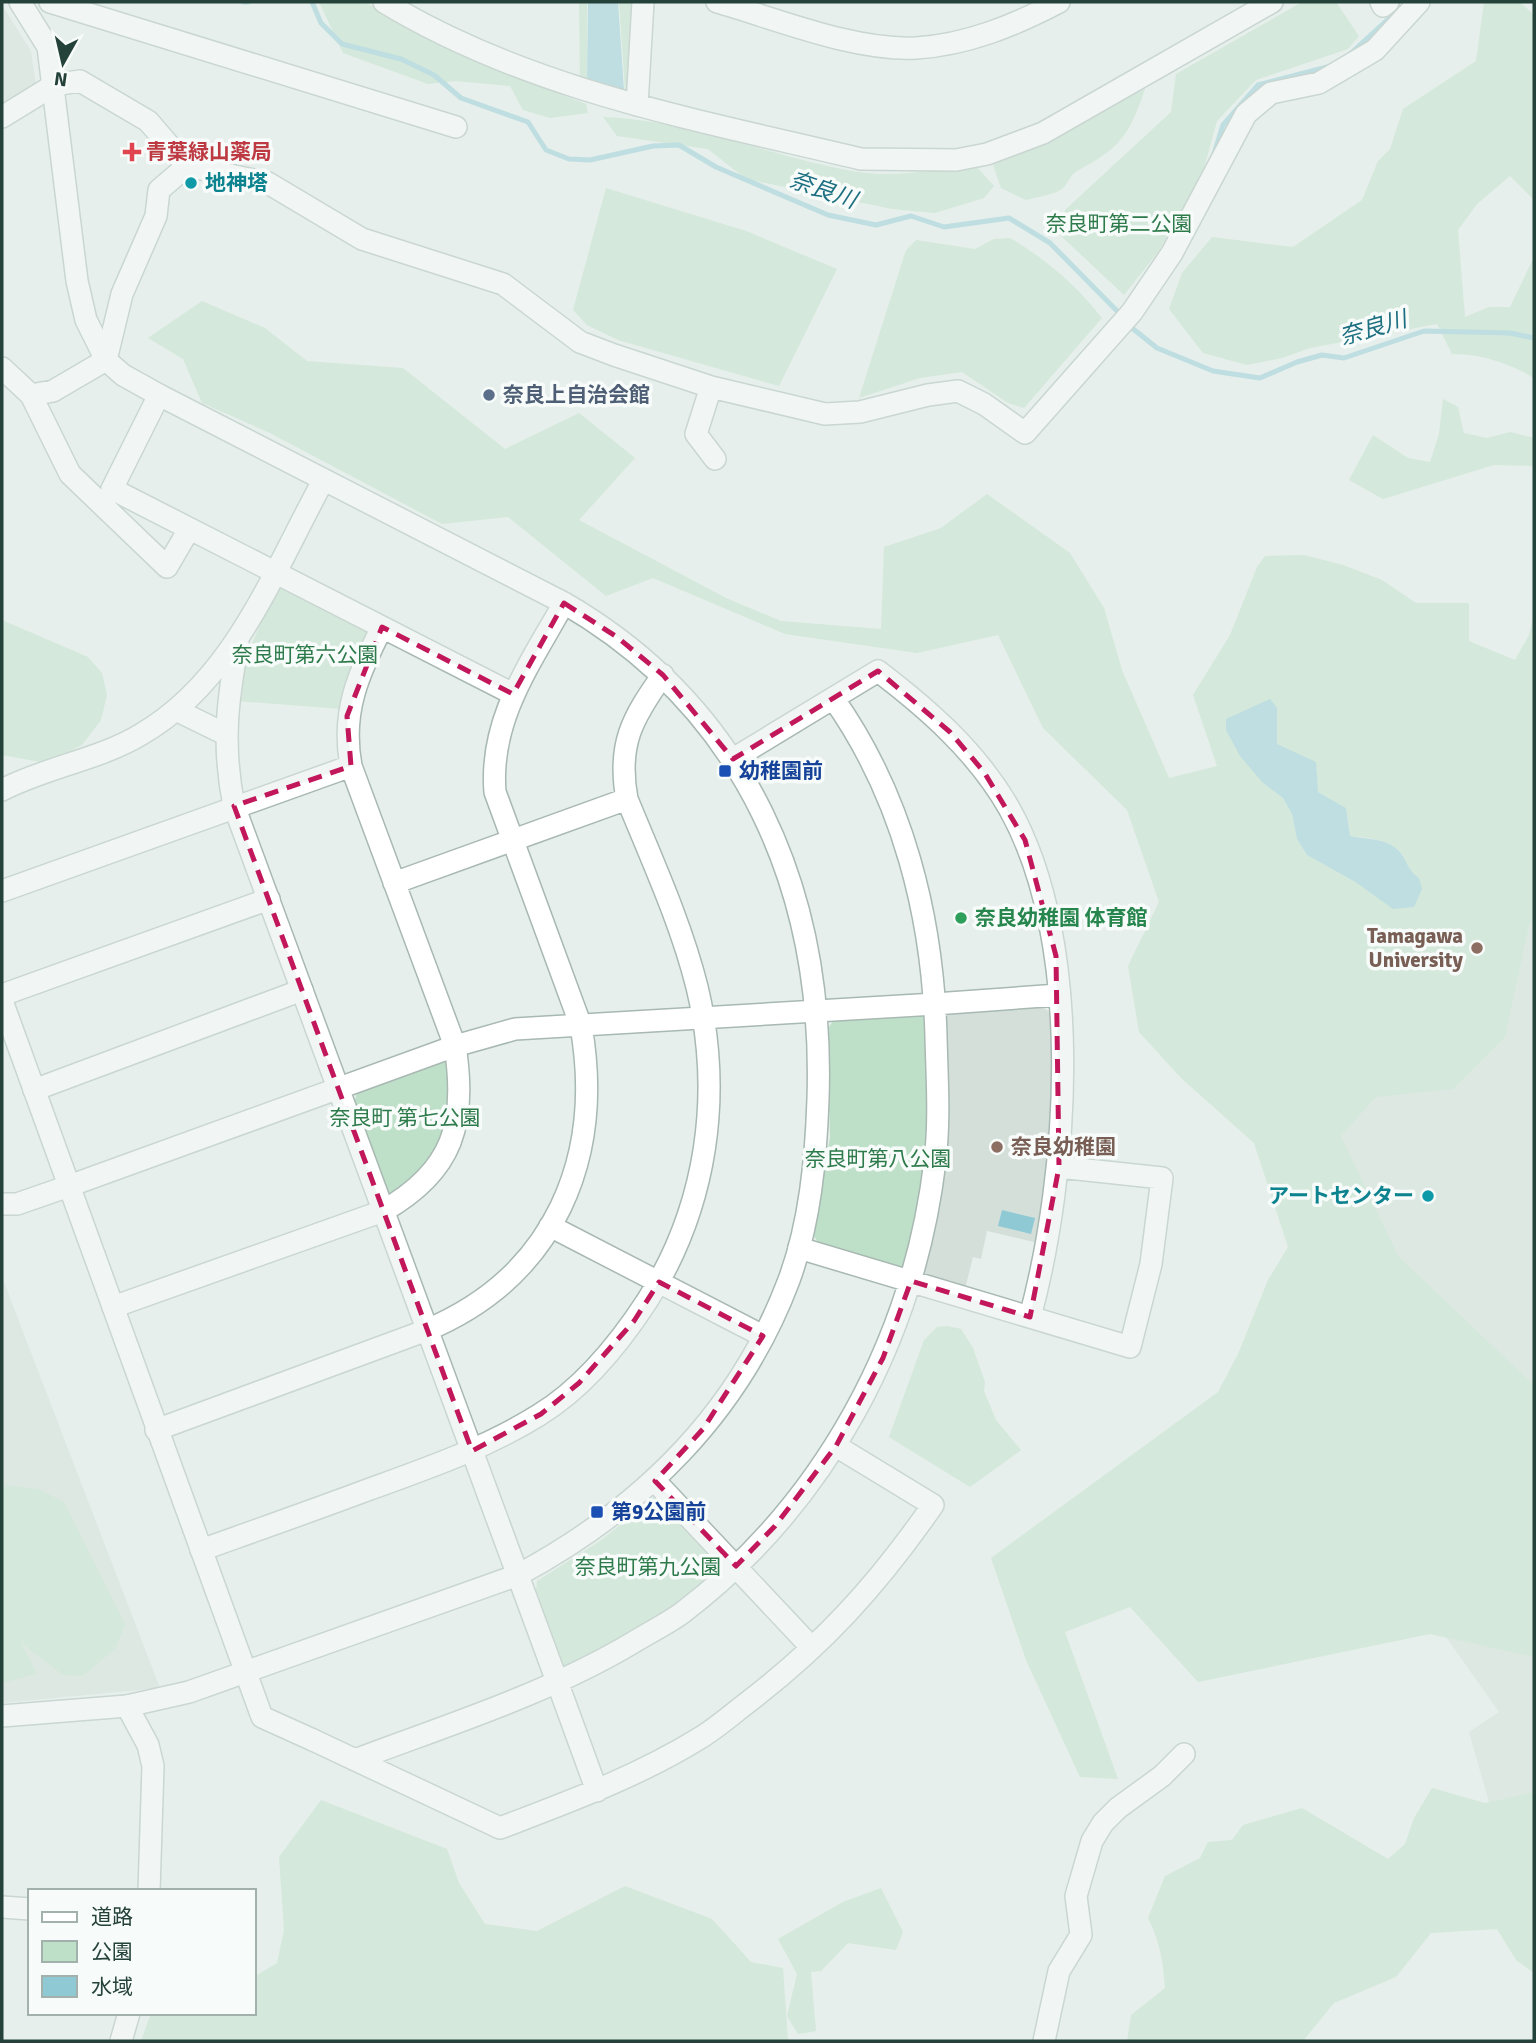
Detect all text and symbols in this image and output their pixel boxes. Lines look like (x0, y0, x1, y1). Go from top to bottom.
north arrow (28, 28, 98, 98)
text: N (53, 66, 69, 92)
place label: 青葉緑山薬局 (146, 139, 272, 165)
marker: 青葉緑山薬局 (124, 144, 140, 160)
water label: 奈良川 (786, 165, 863, 216)
place label: 地神塔 (205, 170, 268, 196)
marker: 地神塔 (183, 175, 199, 191)
park label: 奈良町第二公園 (1046, 211, 1193, 237)
water label: 奈良川 (1336, 304, 1413, 351)
place label: 奈良上自治会館 (503, 382, 650, 408)
marker: 奈良上自治会館 (481, 387, 497, 403)
park label: 奈良町第六公園 (232, 642, 379, 668)
place label: 幼稚園前 (739, 758, 823, 784)
marker: 幼稚園前 (717, 763, 733, 779)
place label: 奈良幼稚園 体育館 (975, 905, 1148, 931)
marker: 奈良幼稚園 体育館 (953, 910, 969, 926)
place label: Tamagawa University (1367, 923, 1464, 973)
marker: Tamagawa University (1469, 940, 1485, 956)
park label: 奈良町 第七公園 (329, 1105, 481, 1131)
place label: 奈良幼稚園 (1011, 1134, 1116, 1160)
marker: 奈良幼稚園 (989, 1139, 1005, 1155)
park label: 奈良町第八公園 (805, 1146, 952, 1172)
place label: アートセンター (1268, 1183, 1414, 1209)
marker: アートセンター (1420, 1188, 1436, 1204)
place label: 第9公園前 (611, 1499, 706, 1525)
marker: 第9公園前 (589, 1504, 605, 1520)
park label: 奈良町第九公園 (575, 1554, 722, 1580)
legend (28, 1889, 256, 2015)
text: 道路 (91, 1904, 133, 1930)
text: 公園 (91, 1939, 133, 1965)
text: 水域 (91, 1974, 133, 2000)

